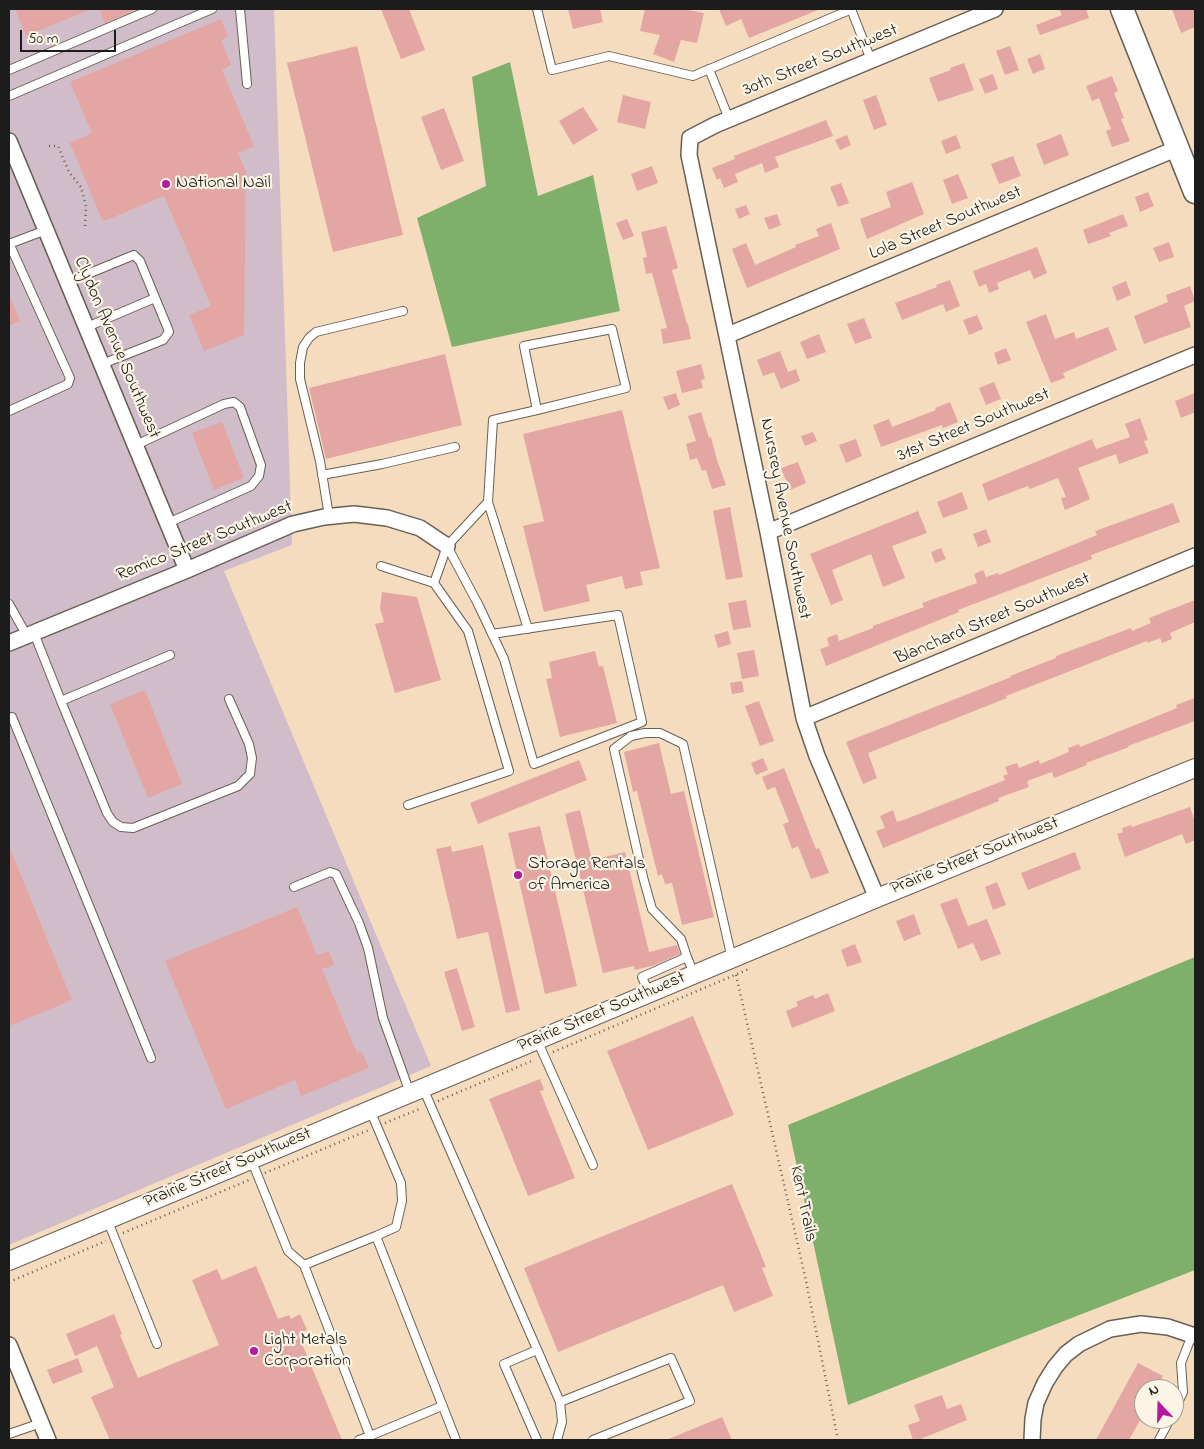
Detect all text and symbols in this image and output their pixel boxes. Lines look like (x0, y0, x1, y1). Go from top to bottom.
scale bar (22, 20, 119, 52)
street label: 30th Street Southwest (740, 20, 902, 102)
text: 50 m (28, 28, 58, 50)
place label: National Nail (176, 173, 271, 195)
marker: National Nail (160, 178, 172, 190)
street label: Lola Street Southwest (867, 182, 1025, 266)
street label: Clydon Avenue Southwest (68, 254, 164, 442)
street label: 31st Street Southwest (894, 384, 1054, 468)
street label: Nursrey Avenue Southwest (754, 417, 814, 621)
street label: Remico Street Southwest (114, 497, 296, 587)
street label: Blanchard Street Southwest (892, 569, 1094, 671)
street label: Prairie Street Southwest (888, 813, 1062, 901)
place label: Storage Rentals of America (528, 854, 646, 896)
marker: Storage Rentals of America (512, 869, 524, 881)
street label: Prairie Street Southwest (515, 968, 689, 1058)
street label: Prairie Street Southwest (141, 1124, 315, 1214)
street label: Kent Trails (783, 1164, 821, 1244)
place label: Light Metals Corporation (264, 1330, 351, 1372)
marker: Light Metals Corporation (248, 1345, 260, 1357)
north arrow (1134, 1379, 1184, 1429)
text: N (1146, 1379, 1162, 1402)

